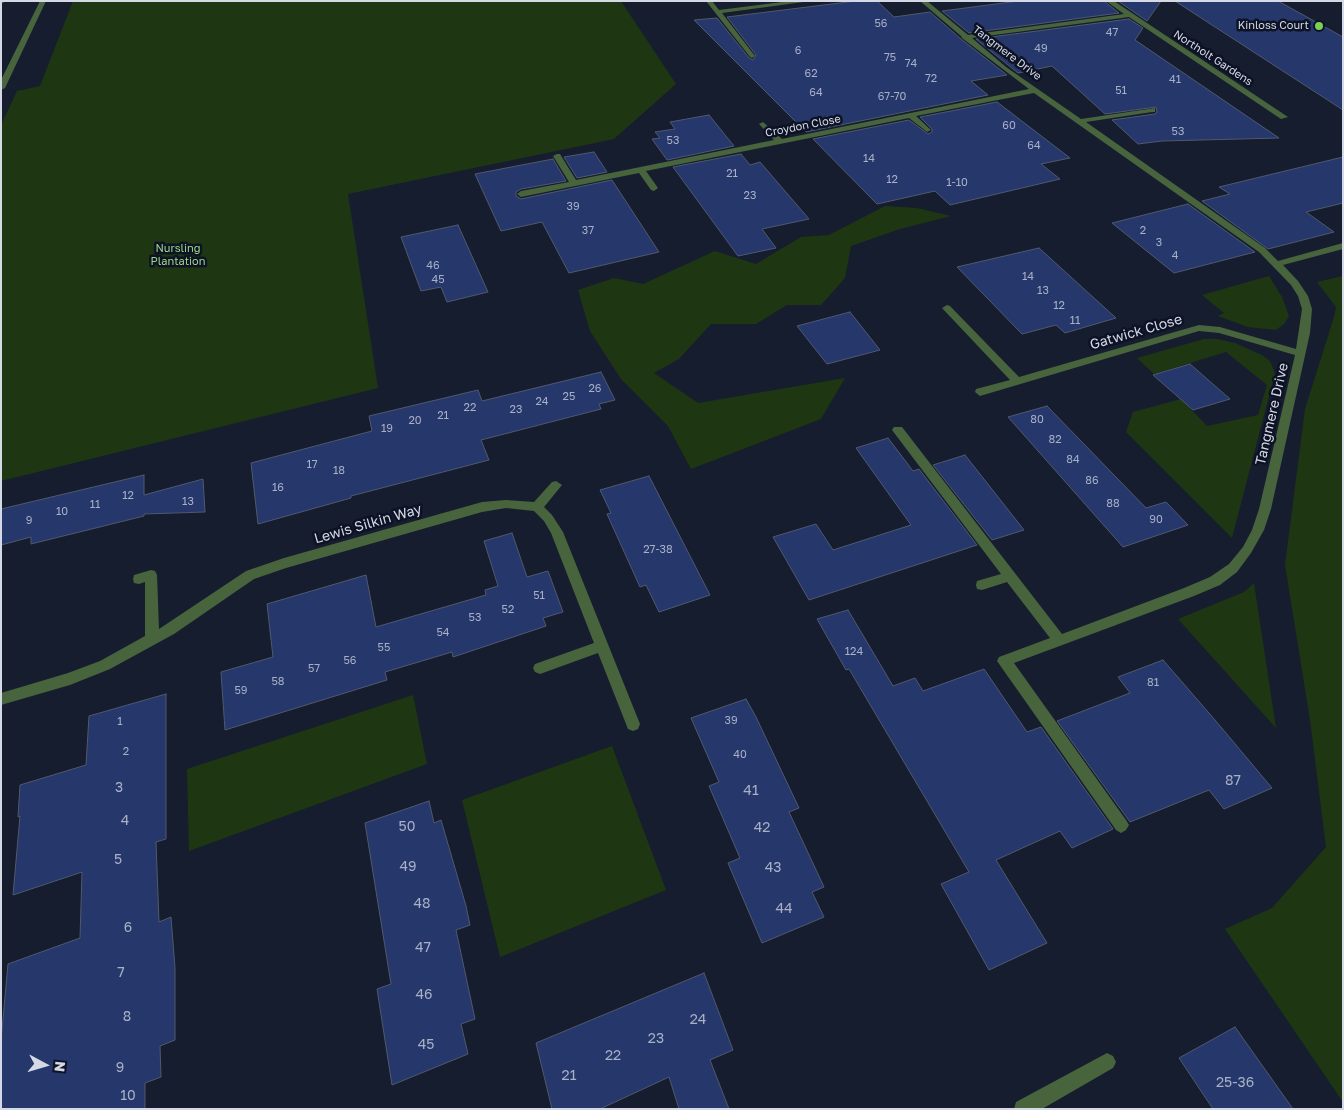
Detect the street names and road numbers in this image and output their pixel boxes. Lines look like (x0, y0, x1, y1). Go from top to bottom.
street label: Tangmere Drive (970, 23, 1044, 83)
street label: Northolt Gardens (1171, 28, 1255, 88)
street label: Croydon Close (764, 112, 842, 140)
street label: Gatwick Close (1088, 311, 1184, 353)
street label: Tangmere Drive (1252, 361, 1292, 467)
street label: Lewis Silkin Way (312, 501, 424, 547)

